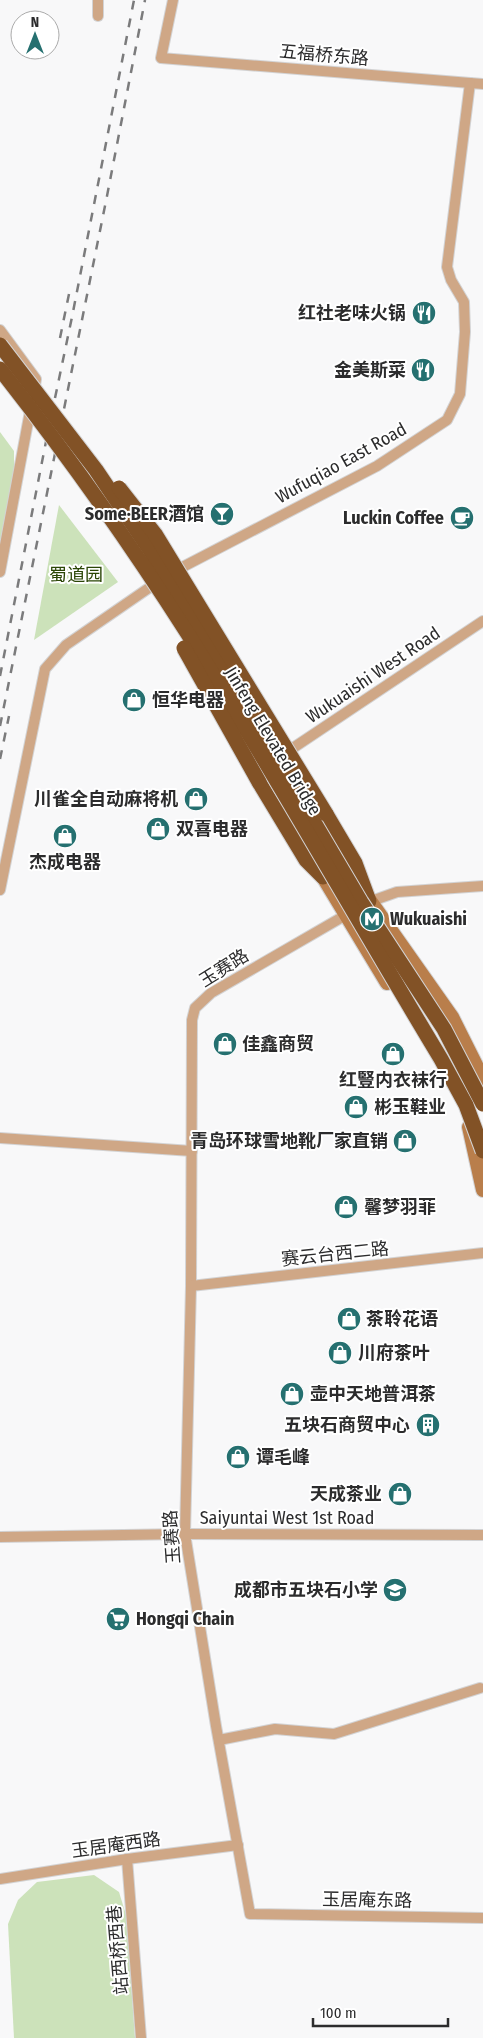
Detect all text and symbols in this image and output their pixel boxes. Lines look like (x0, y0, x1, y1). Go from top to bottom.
north arrow (10, 10, 60, 60)
text: N (31, 14, 39, 31)
street label: 五福桥东路 (278, 40, 370, 70)
restaurant icon: 红社老味火锅 (411, 300, 437, 326)
place label: 红社老味火锅 (298, 302, 406, 324)
restaurant icon: 金美斯菜 (410, 357, 436, 383)
place label: 金美斯菜 (334, 359, 406, 381)
street label: Wufuqiao East Road (272, 418, 410, 508)
bar icon: Some·BEER酒馆 (209, 501, 235, 527)
place label: Some·BEER酒馆 (85, 503, 204, 525)
cafe icon: Luckin Coffee (449, 505, 475, 531)
place label: Luckin Coffee (343, 507, 444, 529)
park label: 蜀道园 (49, 564, 103, 586)
street label: Wukuaishi West Road (302, 622, 444, 728)
street label: Jinfeng Elevated Bridge (220, 663, 326, 819)
shop icon: 恒华电器 (121, 687, 147, 713)
place label: 恒华电器 (152, 689, 224, 711)
shop icon: 川雀全自动麻将机 (183, 786, 209, 812)
place label: 川雀全自动麻将机 (34, 788, 178, 810)
shop icon: 双喜电器 (145, 816, 171, 842)
place label: 双喜电器 (176, 818, 248, 840)
shop icon: 杰成电器 (52, 823, 78, 849)
place label: 杰成电器 (29, 851, 101, 873)
metro station icon: Wukuaishi (359, 906, 385, 932)
place label: Wukuaishi (390, 908, 467, 930)
street label: 玉赛路 (195, 944, 253, 992)
shop icon: 佳鑫商贸 (212, 1031, 238, 1057)
place label: 佳鑫商贸 (242, 1033, 314, 1055)
shop icon: 红豎内衣袜行 (380, 1041, 406, 1067)
place label: 红豎内衣袜行 (339, 1069, 447, 1091)
shop icon: 彬玉鞋业 (343, 1094, 369, 1120)
place label: 彬玉鞋业 (374, 1096, 446, 1118)
shop icon: 青岛环球雪地靴厂家直销 (392, 1128, 418, 1154)
place label: 青岛环球雪地靴厂家直销 (190, 1130, 388, 1152)
shop icon: 馨梦羽菲 (333, 1194, 359, 1220)
place label: 馨梦羽菲 (364, 1196, 436, 1218)
street label: 赛云台西二路 (280, 1237, 390, 1271)
shop icon: 茶聆花语 (336, 1306, 362, 1332)
place label: 茶聆花语 (366, 1308, 438, 1330)
shop icon: 川府茶叶 (327, 1340, 353, 1366)
place label: 川府茶叶 (358, 1342, 430, 1364)
shop icon: 壶中天地普洱茶 (279, 1381, 305, 1407)
place label: 壶中天地普洱茶 (310, 1383, 436, 1405)
building icon: 五块石商贸中心 (415, 1412, 441, 1438)
place label: 五块石商贸中心 (284, 1414, 410, 1436)
shop icon: 谭毛峰 (225, 1444, 251, 1470)
place label: 谭毛峰 (256, 1446, 310, 1468)
shop icon: 天成茶业 (387, 1481, 413, 1507)
place label: 天成茶业 (310, 1483, 382, 1505)
street label: Saiyuntai West 1st Road (200, 1507, 374, 1529)
street label: 玉赛路 (159, 1509, 185, 1565)
school or university icon: 成都市五块石小学 (382, 1577, 408, 1603)
place label: 成都市五块石小学 (234, 1579, 378, 1601)
supermarket icon: Hongqi Chain (105, 1606, 131, 1632)
place label: Hongqi Chain (136, 1608, 234, 1630)
street label: 玉居庵西路 (70, 1828, 162, 1862)
street label: 玉居庵东路 (322, 1888, 412, 1912)
street label: 站西桥西巷 (103, 1904, 133, 1996)
scale bar (313, 1996, 448, 2028)
text: 100 m (320, 2004, 357, 2022)

